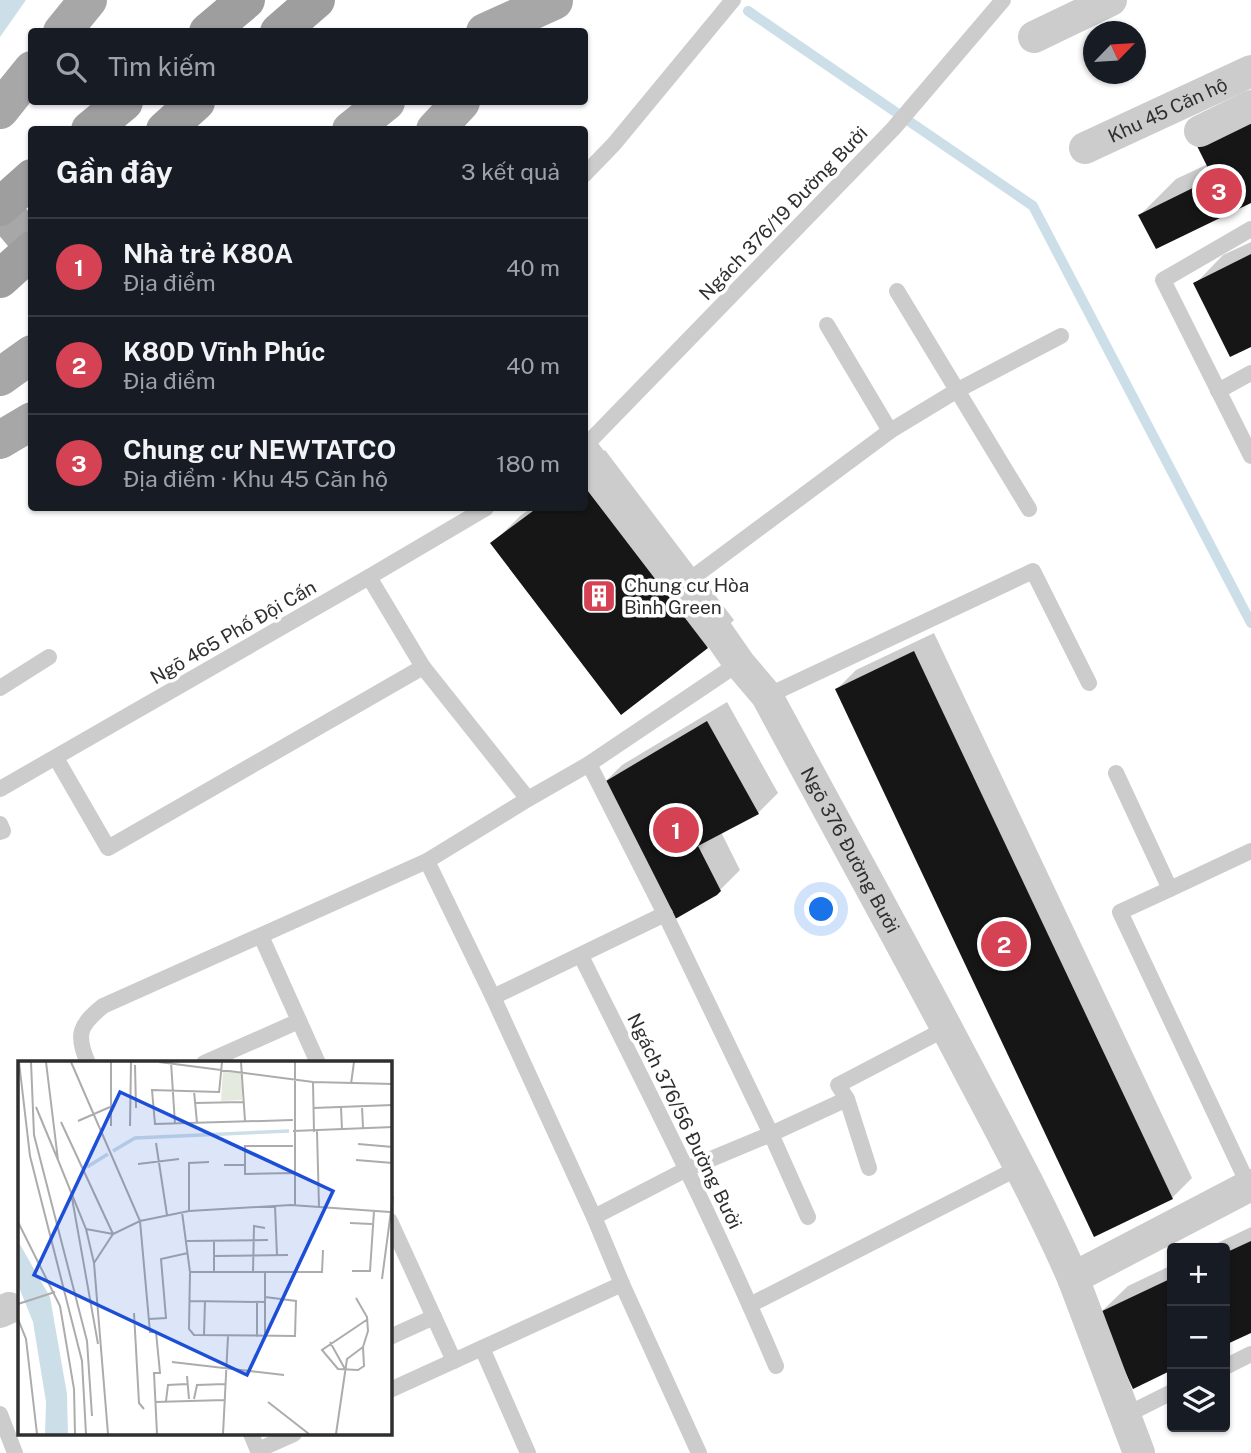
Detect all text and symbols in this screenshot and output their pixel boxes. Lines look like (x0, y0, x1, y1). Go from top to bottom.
north arrow (1083, 21, 1146, 84)
search box (28, 28, 588, 105)
icon: search (52, 48, 90, 86)
text: Tìm kiếm (108, 51, 216, 82)
street label: Khu 45 Căn hộ (1104, 73, 1231, 147)
street label: Ngách 376/19 Đường Bưởi (694, 122, 872, 304)
text: Gần đây (56, 154, 173, 190)
text: 3 kết quả (461, 158, 560, 185)
pin: 3 (1196, 165, 1242, 217)
text: Nhà trẻ K80A (123, 238, 293, 269)
text: 1 (74, 254, 84, 281)
text: 40 m (506, 254, 560, 281)
text: Địa điểm (123, 269, 216, 296)
text: K80D Vĩnh Phúc (123, 336, 326, 367)
text: 2 (72, 352, 86, 379)
text: 40 m (506, 352, 560, 379)
text: Địa điểm (123, 367, 216, 394)
text: Chung cư NEWTATCO (123, 434, 396, 465)
text: 3 (71, 450, 87, 477)
text: 180 m (496, 450, 560, 477)
text: Địa điểm · Khu 45 Căn hộ (123, 465, 388, 492)
place label: Chung cư Hòa Bình Green (624, 574, 749, 618)
street label: Ngõ 465 Phố Đội Cấn (146, 576, 320, 688)
building icon: Chung cư Hòa Bình Green (580, 577, 618, 615)
street label: Ngõ 376 Đường Bưởi (796, 763, 904, 937)
pin: 1 (653, 804, 699, 856)
your location (804, 892, 838, 926)
pin: 2 (981, 918, 1027, 970)
street label: Ngách 376/56 Đường Bưởi (623, 1010, 747, 1232)
inset map (18, 1061, 392, 1436)
map controls (1167, 1243, 1230, 1432)
button: + (1167, 1243, 1230, 1306)
button: − (1167, 1306, 1230, 1369)
button: layers (1167, 1369, 1230, 1432)

